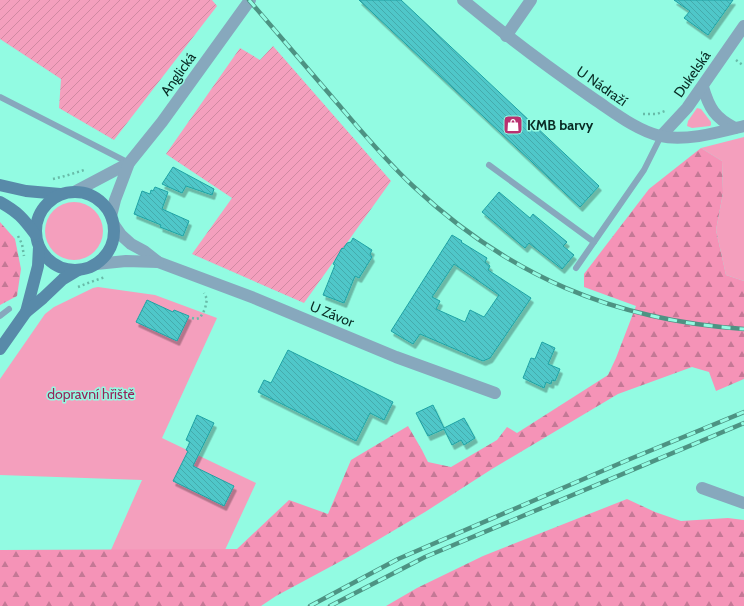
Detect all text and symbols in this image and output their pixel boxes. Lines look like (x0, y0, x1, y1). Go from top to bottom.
street label: Dukelská (670, 47, 715, 101)
street label: Anglická (156, 49, 200, 99)
street label: U Nádraží (573, 62, 631, 110)
shop icon: KMB barvy (502, 114, 524, 136)
place label: KMB barvy (527, 116, 594, 134)
street label: U Závor (307, 297, 357, 331)
park label: dopravní hřiště (47, 385, 135, 403)

